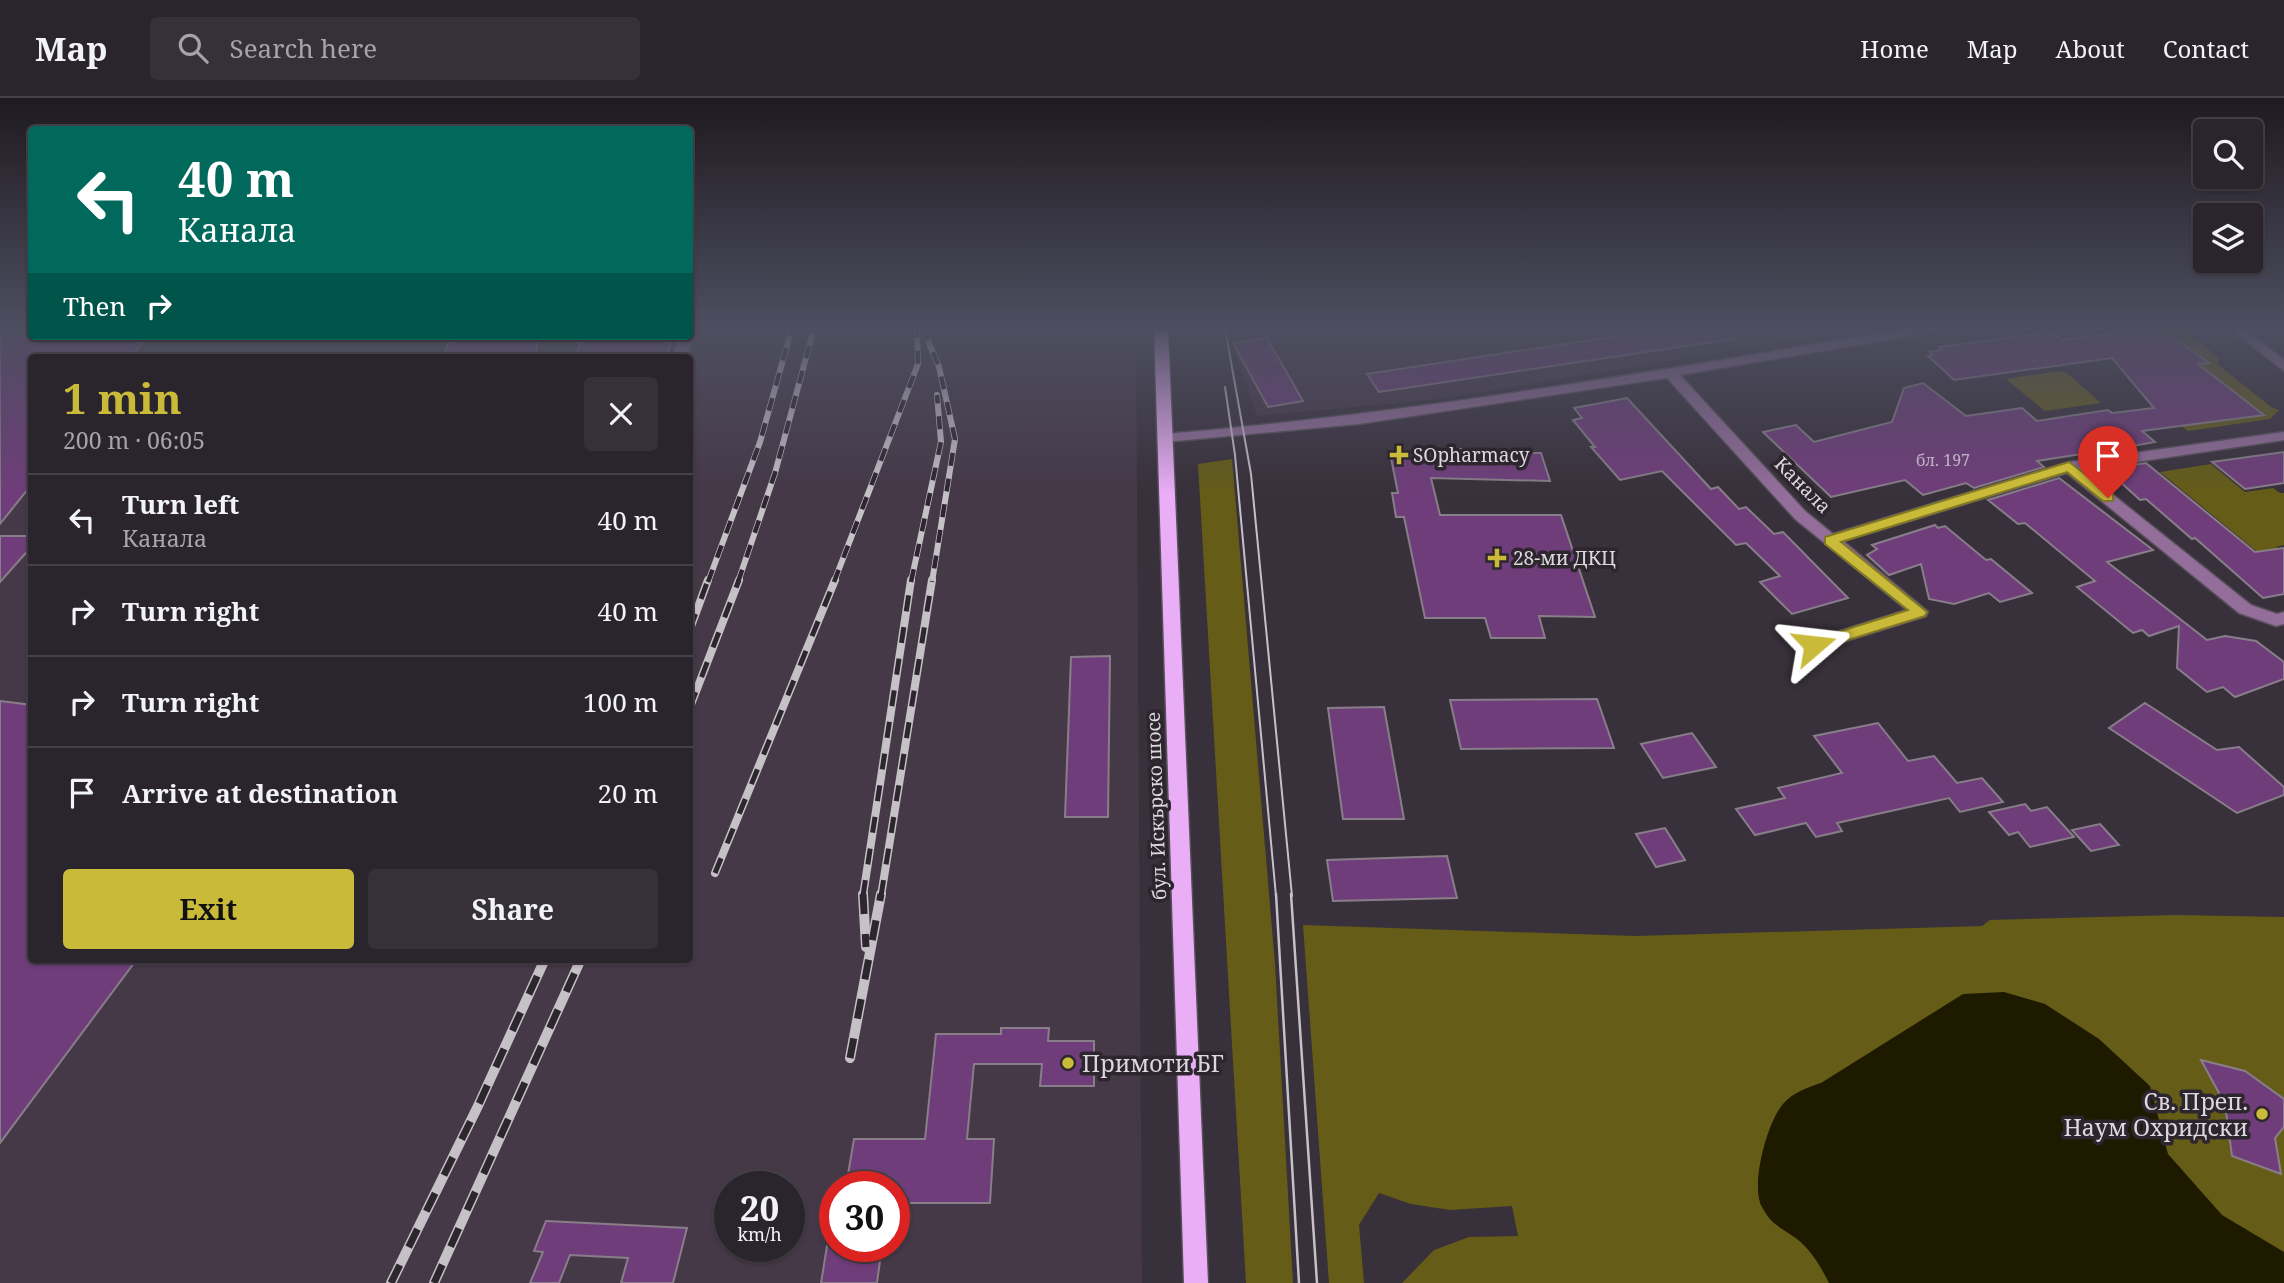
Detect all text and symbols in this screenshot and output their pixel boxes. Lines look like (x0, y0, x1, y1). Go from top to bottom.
search box (150, 17, 640, 80)
text: Map (35, 26, 108, 71)
icon: search (174, 29, 212, 67)
text: Search here (230, 30, 377, 66)
text: Home (1860, 32, 1929, 65)
text: Map (1967, 32, 2018, 65)
text: About (2056, 32, 2125, 65)
text: Contact (2163, 32, 2249, 65)
map controls (2193, 119, 2263, 273)
button: search (2193, 119, 2263, 189)
text: 40 m (178, 145, 294, 211)
icon: left (63, 154, 154, 245)
button: layers (2193, 203, 2263, 273)
text: Канала (178, 208, 296, 251)
icon: right (140, 287, 178, 325)
text: Then (63, 288, 126, 324)
text: 1 min (63, 369, 182, 426)
button: close (584, 377, 658, 451)
text: 200 m · 06:05 (63, 424, 205, 456)
pin (2078, 426, 2138, 498)
icon: arrive (2089, 437, 2127, 475)
place label: SOpharmacy (1413, 442, 1530, 468)
marker: SOpharmacy (1391, 447, 1407, 463)
house number: бл. 197 (1916, 449, 1970, 471)
street label: Канала (1769, 451, 1837, 519)
text: Turn left (122, 486, 239, 522)
icon: left (63, 501, 101, 539)
text: 40 m (598, 502, 658, 538)
text: Канала (122, 522, 207, 554)
place label: 28-ми ДКЦ (1513, 545, 1616, 571)
marker: 28-ми ДКЦ (1487, 548, 1507, 568)
icon: right (63, 592, 101, 630)
text: Turn right (122, 593, 259, 629)
text: 40 m (598, 593, 658, 629)
position arrow (1777, 608, 1851, 682)
icon: right (63, 683, 101, 721)
text: Turn right (122, 684, 259, 720)
text: 100 m (583, 684, 658, 720)
street label: бул. Искърско шосе (1140, 712, 1172, 900)
icon: arrive (63, 774, 101, 812)
text: Arrive at destination (122, 775, 398, 811)
text: 20 m (598, 775, 658, 811)
button: Exit (63, 869, 354, 949)
button: Share (368, 869, 658, 949)
place label: Примоти БГ (1082, 1047, 1224, 1079)
marker: Примоти БГ (1060, 1055, 1076, 1071)
place label: Св. Преп. Наум Охридски (2063, 1085, 2248, 1143)
marker: Св. Преп. Наум Охридски (2254, 1106, 2270, 1122)
speed limit sign: 30 (819, 1171, 910, 1262)
text: 20 (740, 1184, 779, 1231)
text: km/h (737, 1222, 782, 1246)

